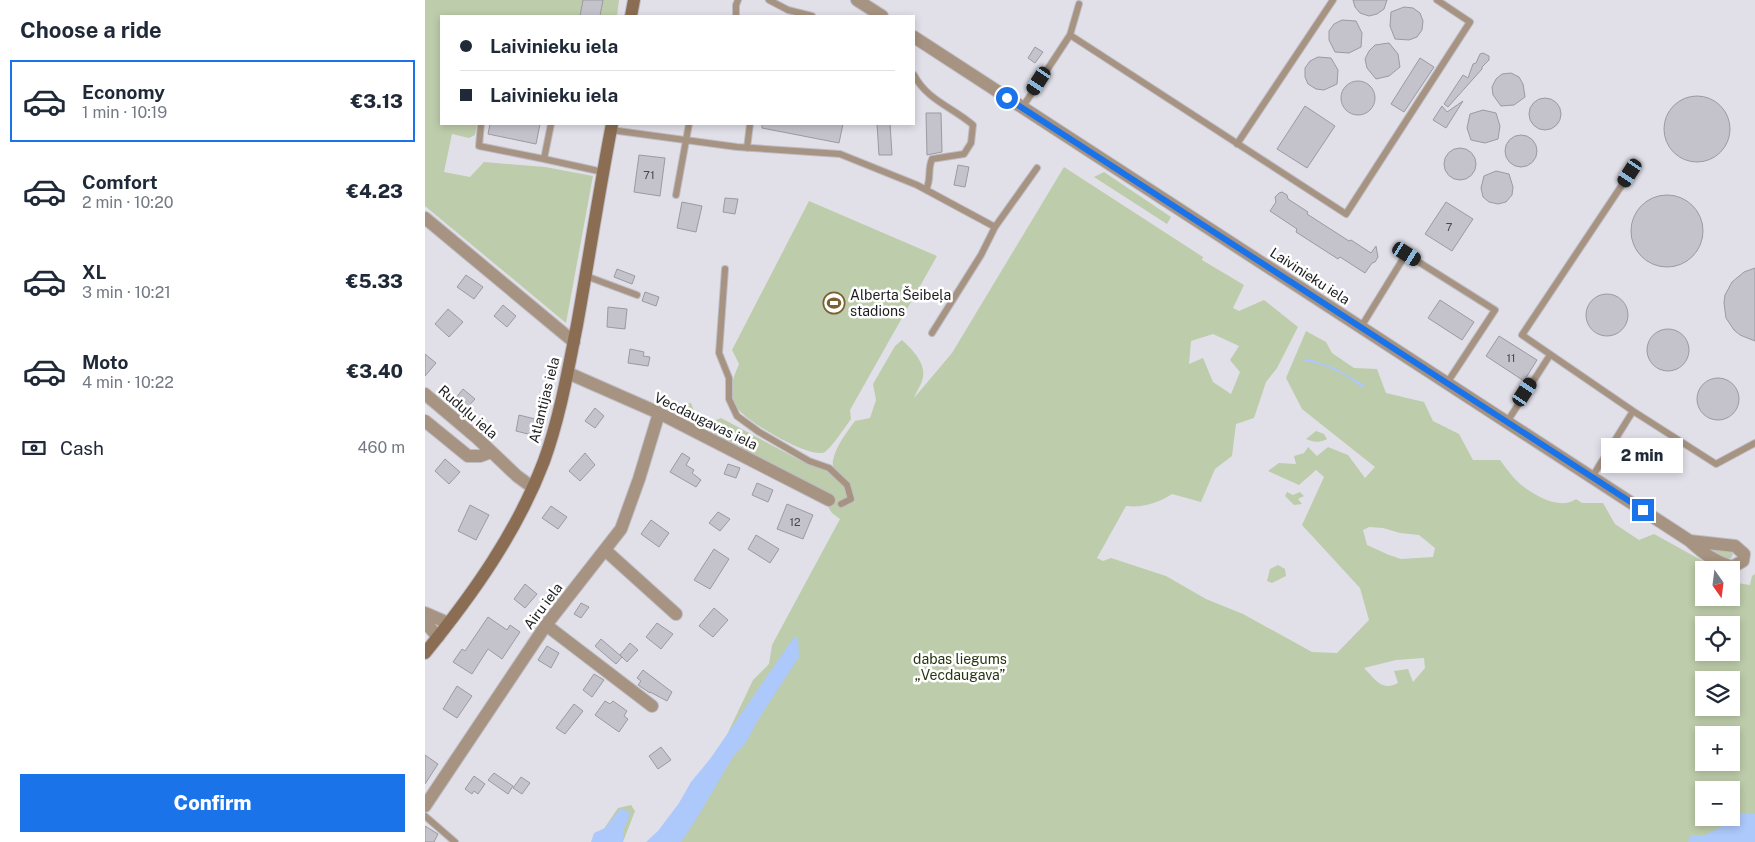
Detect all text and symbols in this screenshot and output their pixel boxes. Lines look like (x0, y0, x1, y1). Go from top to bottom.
text: Choose a ride (20, 17, 162, 43)
text: Laivinieku iela (490, 35, 618, 57)
car (1024, 64, 1053, 98)
icon: car (22, 79, 67, 124)
text: Economy (82, 81, 165, 103)
text: Laivinieku iela (490, 84, 618, 106)
route start (996, 87, 1018, 109)
text: €3.13 (350, 90, 403, 112)
text: 1 min · 10:19 (82, 103, 167, 122)
car (1615, 156, 1644, 190)
icon: car (22, 169, 67, 214)
house number: 71 (643, 169, 655, 181)
text: Comfort (82, 171, 158, 193)
text: €4.23 (346, 180, 403, 202)
text: 2 min · 10:20 (82, 193, 173, 212)
house number: 7 (1446, 221, 1453, 233)
car (1390, 240, 1423, 268)
street label: Laivinieku iela (1267, 244, 1353, 308)
icon: car (22, 259, 67, 304)
text: XL (82, 261, 107, 283)
text: €5.33 (346, 270, 403, 292)
text: 3 min · 10:21 (82, 283, 171, 302)
place label: Alberta Šeibeļa stadions (850, 286, 951, 319)
sports icon: Alberta Šeibeļa stadions (822, 291, 846, 315)
icon: car (22, 349, 67, 394)
text: Moto (82, 351, 128, 373)
house number: 11 (1507, 352, 1515, 364)
street label: Atlantijas iela (526, 355, 562, 445)
text: €3.40 (347, 360, 403, 382)
text: 4 min · 10:22 (82, 373, 174, 392)
car (1510, 375, 1539, 409)
street label: Ruduļu iela (435, 382, 501, 442)
street label: Vecdaugavas iela (652, 389, 760, 453)
icon: cash (20, 434, 48, 462)
text: Cash (60, 437, 104, 459)
text: 460 m (358, 438, 405, 457)
callout: 2 min (1602, 438, 1684, 472)
text: 2 min (1621, 446, 1663, 465)
route end (1632, 499, 1654, 521)
house number: 12 (789, 516, 801, 528)
north arrow (1695, 561, 1740, 606)
map controls (1695, 561, 1740, 826)
street label: Airu iela (520, 580, 566, 632)
button: locate (1695, 616, 1740, 661)
park label: dabas liegums „Vecdaugava” (913, 651, 1007, 683)
button: layers (1695, 671, 1740, 716)
button: + (1695, 726, 1740, 771)
button: Confirm (20, 774, 405, 832)
button: − (1695, 781, 1740, 826)

